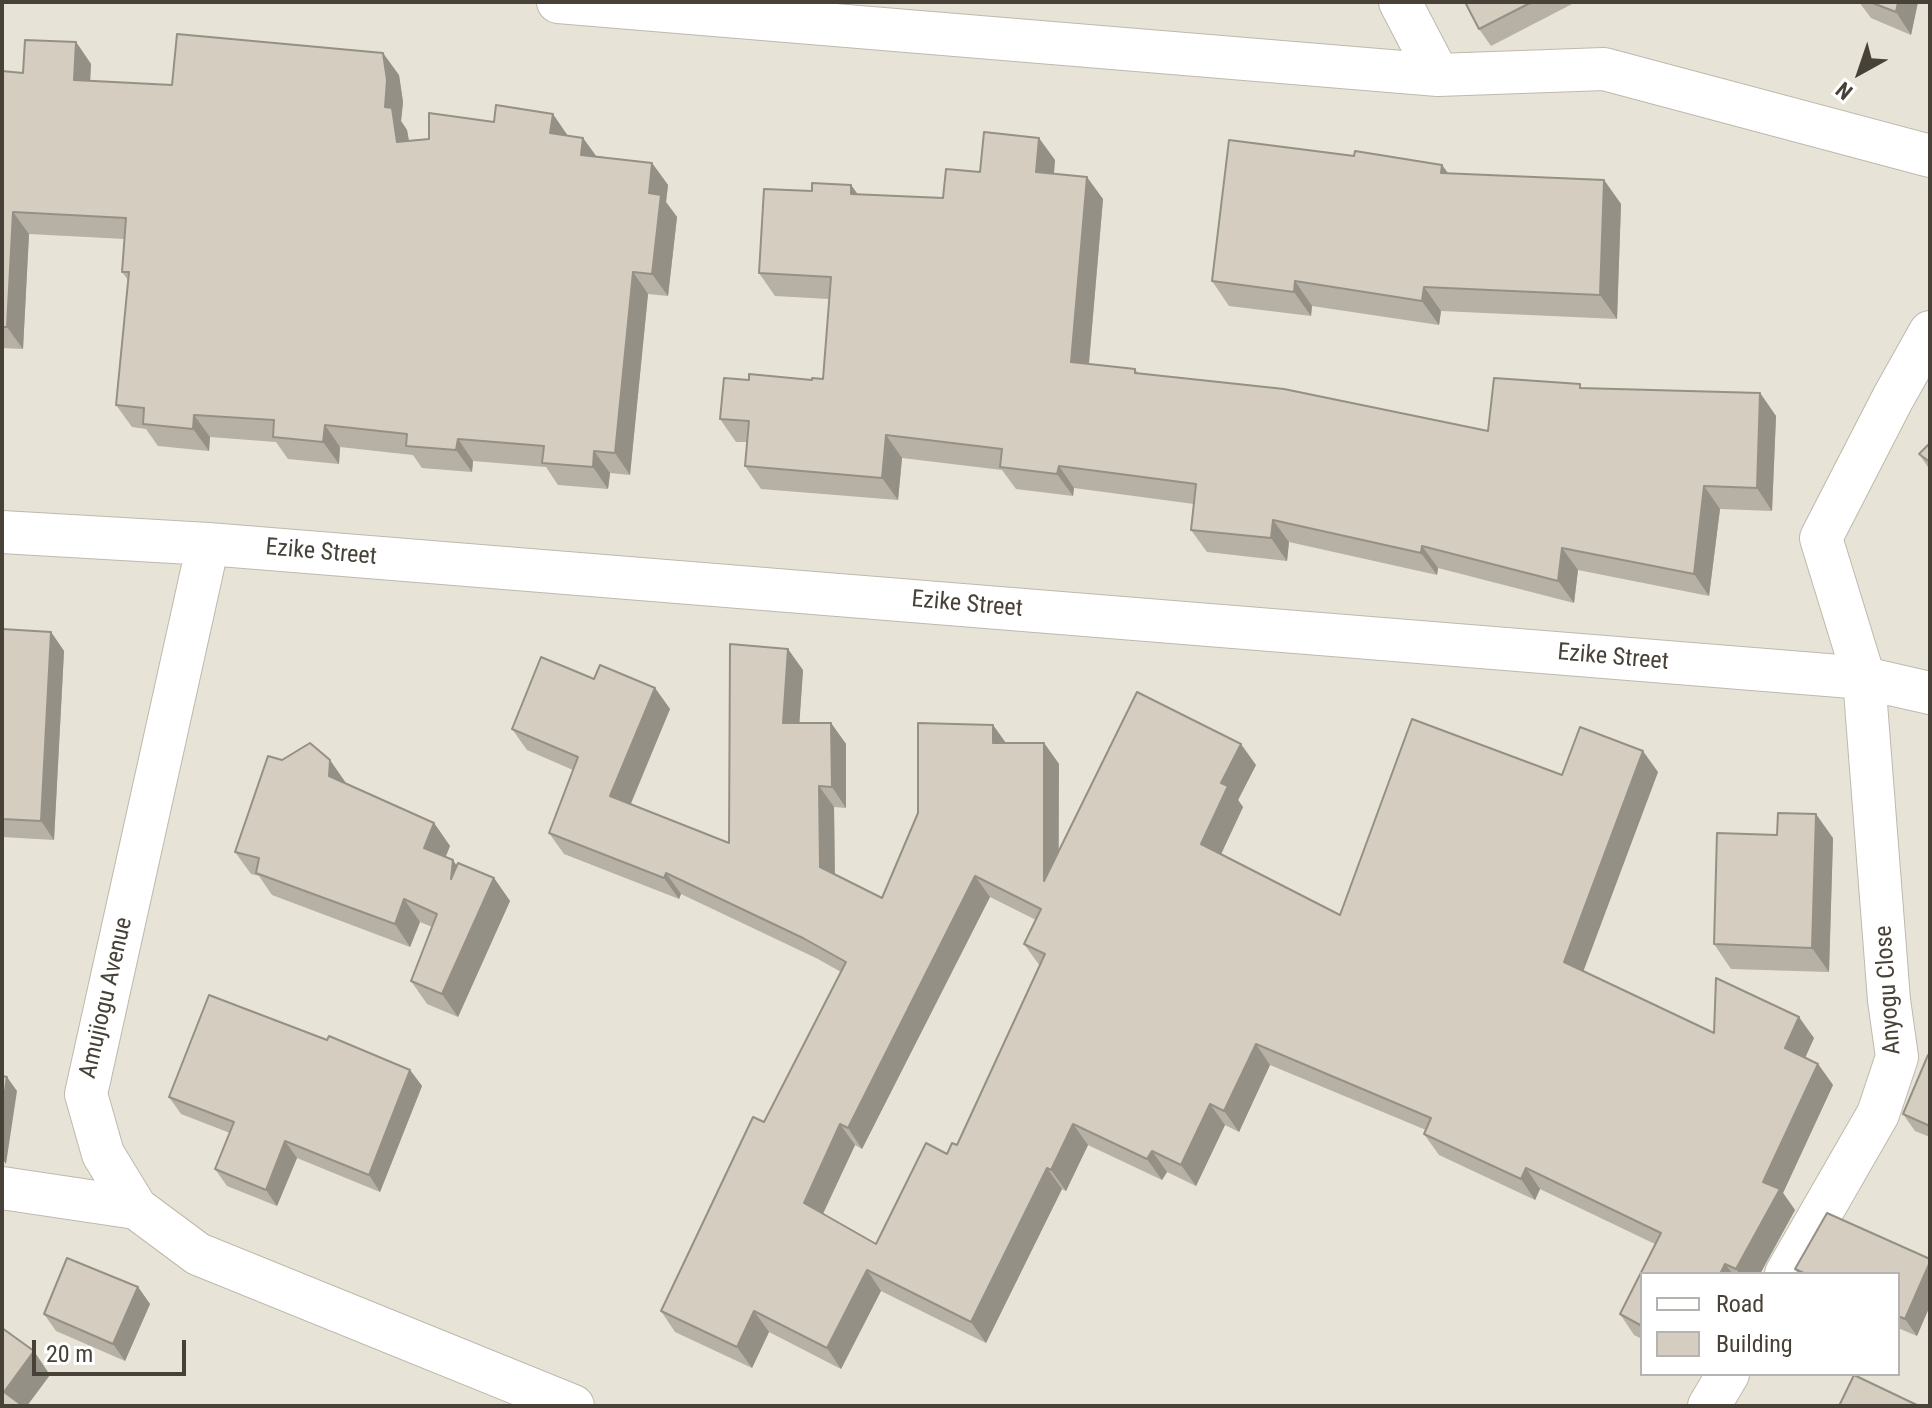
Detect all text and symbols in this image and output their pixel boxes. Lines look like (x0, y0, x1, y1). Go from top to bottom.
north arrow (1820, 32, 1900, 112)
text: N (1831, 77, 1857, 105)
street label: Ezike Street (264, 534, 378, 572)
street label: Ezike Street (910, 586, 1024, 624)
street label: Ezike Street (1556, 639, 1670, 677)
street label: Amujiogu Avenue (74, 915, 140, 1081)
street label: Anyogu Close (1870, 924, 1908, 1056)
legend (1640, 1272, 1900, 1376)
text: Road (1716, 1290, 1764, 1318)
scale bar (36, 1324, 190, 1374)
text: Building (1716, 1330, 1793, 1358)
text: 20 m (46, 1340, 93, 1368)

